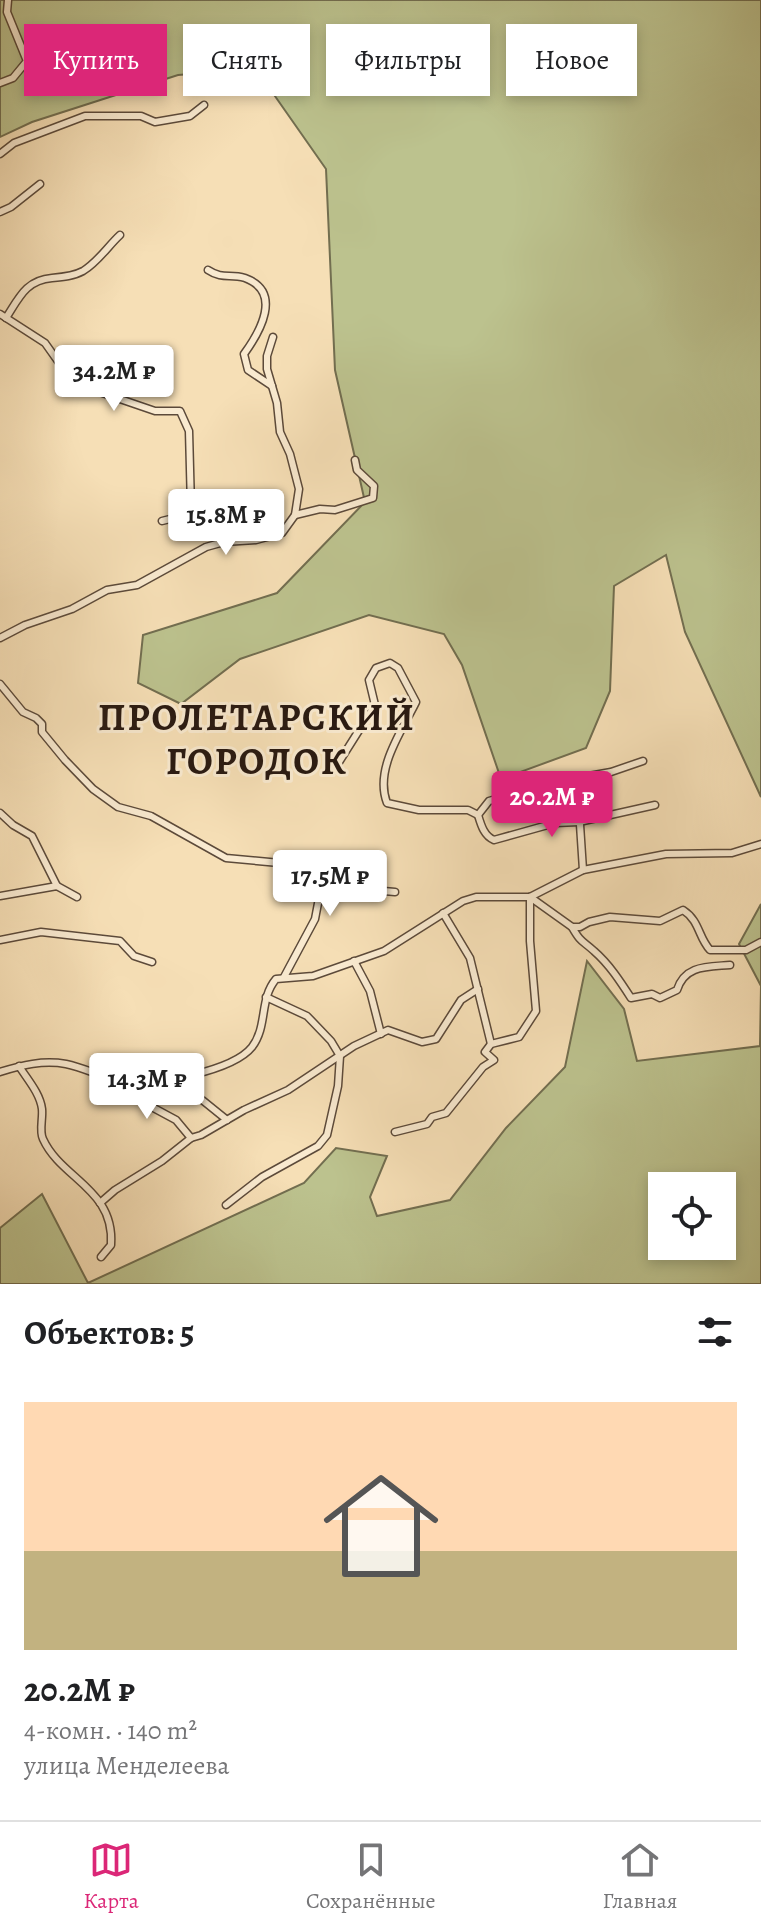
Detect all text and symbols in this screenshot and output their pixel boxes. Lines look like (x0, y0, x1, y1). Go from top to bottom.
chip: Купить (24, 24, 167, 96)
chip: Снять (183, 24, 310, 96)
chip: Фильтры (326, 24, 490, 96)
chip: Новое (506, 24, 637, 96)
pin: 34.2M ₽ (40, 345, 188, 413)
text: 34.2M ₽ (73, 353, 155, 388)
pin: 15.8M ₽ (152, 489, 300, 557)
text: 15.8M ₽ (186, 497, 266, 532)
district label: ПРОЛЕТАРСКИЙ ГОРОДОК (98, 691, 416, 787)
pin: 20.2M ₽ (478, 771, 626, 839)
text: 20.2M ₽ (510, 779, 594, 814)
pin: 17.5M ₽ (256, 850, 404, 918)
text: 17.5M ₽ (291, 858, 369, 893)
pin: 14.3M ₽ (73, 1053, 221, 1121)
text: 14.3M ₽ (107, 1061, 187, 1096)
map controls (648, 1172, 736, 1260)
button: locate (648, 1172, 736, 1260)
text: Объектов: 5 (24, 1309, 195, 1356)
icon: filters (693, 1310, 737, 1354)
icon: home (309, 1454, 453, 1598)
text: 20.2M ₽ (24, 1666, 135, 1713)
text: 4-комн. · 140 m² (24, 1713, 197, 1748)
text: улица Менделеева (24, 1748, 230, 1783)
tab: Карта (83, 1838, 139, 1916)
tab: Сохранённые (306, 1838, 436, 1916)
tab: Главная (603, 1838, 677, 1916)

